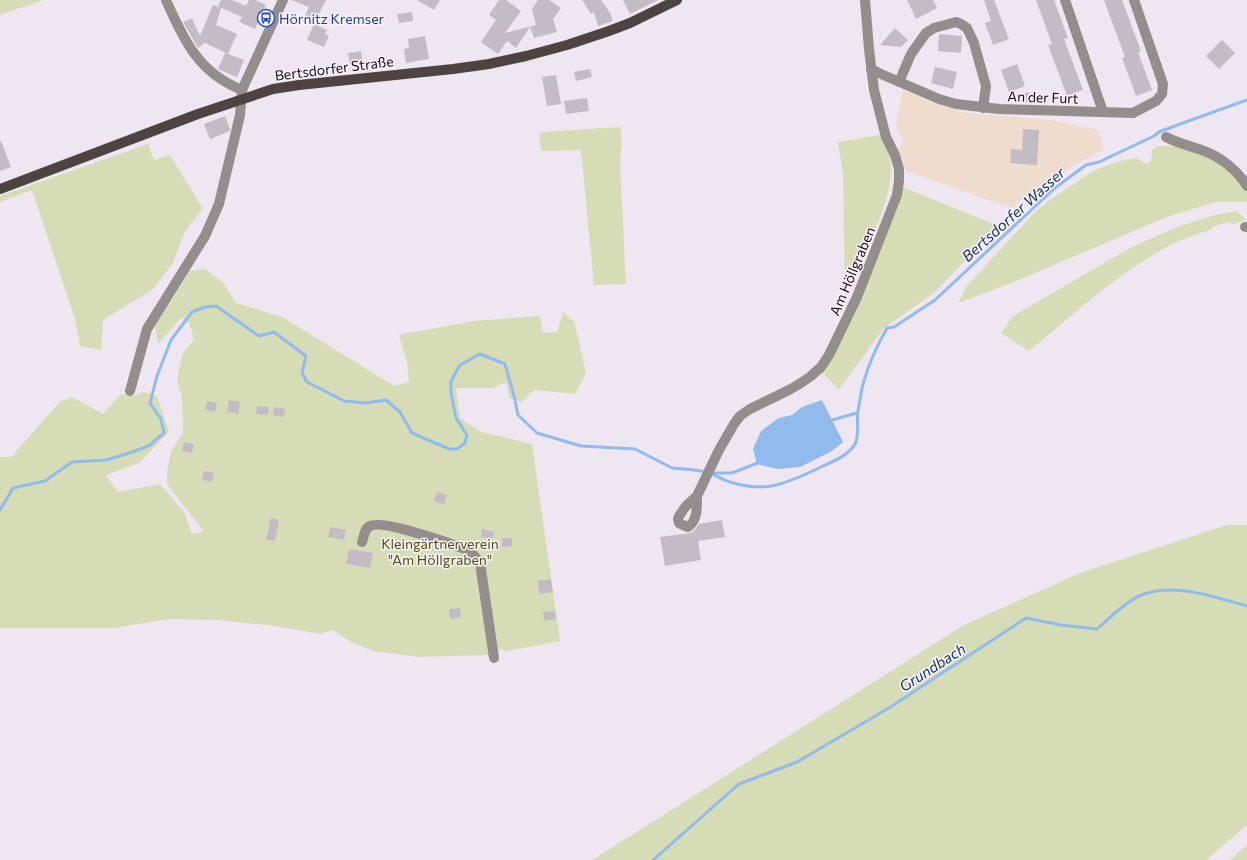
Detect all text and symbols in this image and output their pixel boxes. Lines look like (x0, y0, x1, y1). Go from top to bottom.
bus stop icon: Hörnitz Kremser (256, 8, 276, 28)
place label: Hörnitz Kremser (279, 10, 385, 27)
street label: Bertsdorfer Straße (274, 52, 394, 84)
street label: An der Furt (1007, 87, 1079, 107)
water label: Bertsdorfer Wasser (958, 162, 1069, 265)
street label: Am Höllgraben (826, 224, 878, 318)
park label: Kleingärtnerverein "Am Höllgraben" (381, 535, 499, 568)
water label: Grundbach (895, 639, 969, 695)

